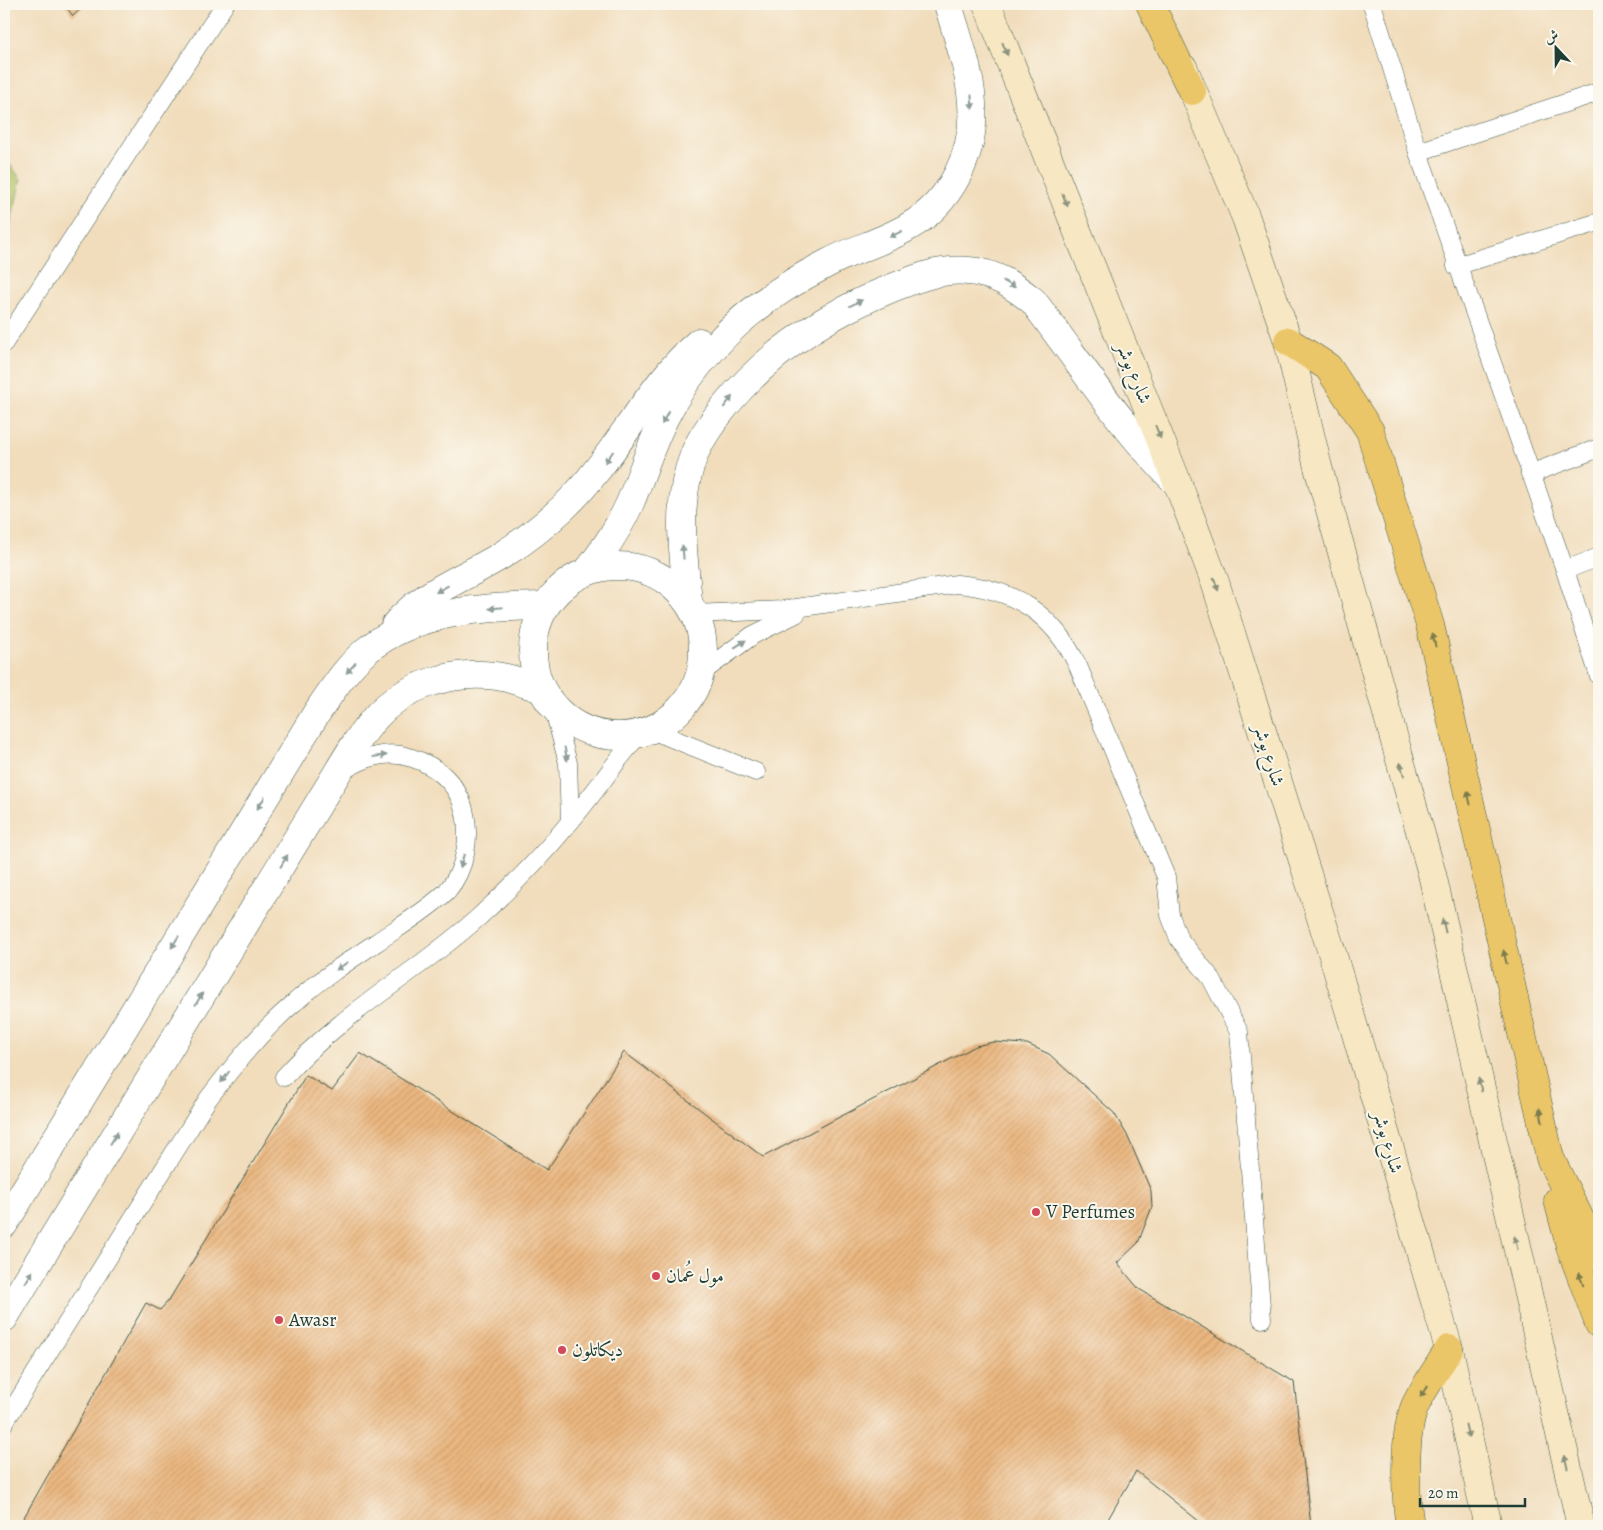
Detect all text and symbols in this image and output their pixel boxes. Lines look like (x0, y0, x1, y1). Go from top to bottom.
north arrow (1530, 22, 1580, 72)
text: ش (1541, 25, 1561, 48)
one-way arrow (1001, 42, 1009, 57)
one-way arrow (968, 94, 976, 110)
one-way arrow (1061, 193, 1069, 208)
one-way arrow (888, 229, 903, 238)
one-way arrow (1003, 280, 1016, 289)
one-way arrow (849, 299, 863, 307)
street label: شارع بوشر (1107, 337, 1158, 408)
one-way arrow (723, 396, 734, 409)
one-way arrow (661, 410, 669, 425)
one-way arrow (1154, 425, 1162, 439)
one-way arrow (604, 450, 614, 464)
one-way arrow (679, 544, 687, 560)
one-way arrow (1212, 577, 1220, 592)
one-way arrow (434, 585, 449, 593)
one-way arrow (488, 604, 504, 612)
one-way arrow (1430, 632, 1438, 647)
one-way arrow (733, 639, 747, 648)
one-way arrow (345, 661, 356, 674)
street label: شارع بوشر (1245, 719, 1291, 790)
one-way arrow (562, 747, 570, 762)
one-way arrow (373, 752, 389, 760)
one-way arrow (1398, 762, 1406, 777)
one-way arrow (1465, 791, 1473, 806)
one-way arrow (256, 797, 266, 810)
one-way arrow (279, 854, 288, 867)
one-way arrow (458, 854, 466, 869)
one-way arrow (1440, 919, 1448, 934)
one-way arrow (171, 935, 180, 948)
one-way arrow (1501, 949, 1509, 964)
one-way arrow (335, 961, 349, 971)
one-way arrow (194, 993, 203, 1006)
one-way arrow (219, 1070, 230, 1083)
one-way arrow (1476, 1077, 1484, 1092)
street label: شارع بوشر (1364, 1106, 1409, 1177)
one-way arrow (1537, 1108, 1545, 1123)
one-way arrow (109, 1131, 119, 1144)
place label: V Perfumes (1045, 1199, 1135, 1225)
marker: V Perfumes (1030, 1206, 1042, 1218)
one-way arrow (1512, 1236, 1520, 1251)
place label: مول عُمان (666, 1260, 724, 1289)
one-way arrow (25, 1270, 34, 1283)
marker: مول عُمان (650, 1270, 662, 1282)
one-way arrow (1577, 1271, 1584, 1286)
place label: Awasr (288, 1307, 337, 1333)
marker: Awasr (273, 1314, 285, 1326)
place label: ديكاتلون (572, 1337, 623, 1363)
marker: ديكاتلون (556, 1344, 568, 1356)
one-way arrow (1420, 1385, 1429, 1398)
one-way arrow (1463, 1424, 1471, 1439)
one-way arrow (1562, 1454, 1570, 1469)
scale bar (1420, 1475, 1526, 1507)
text: 20 m (1428, 1483, 1459, 1503)

